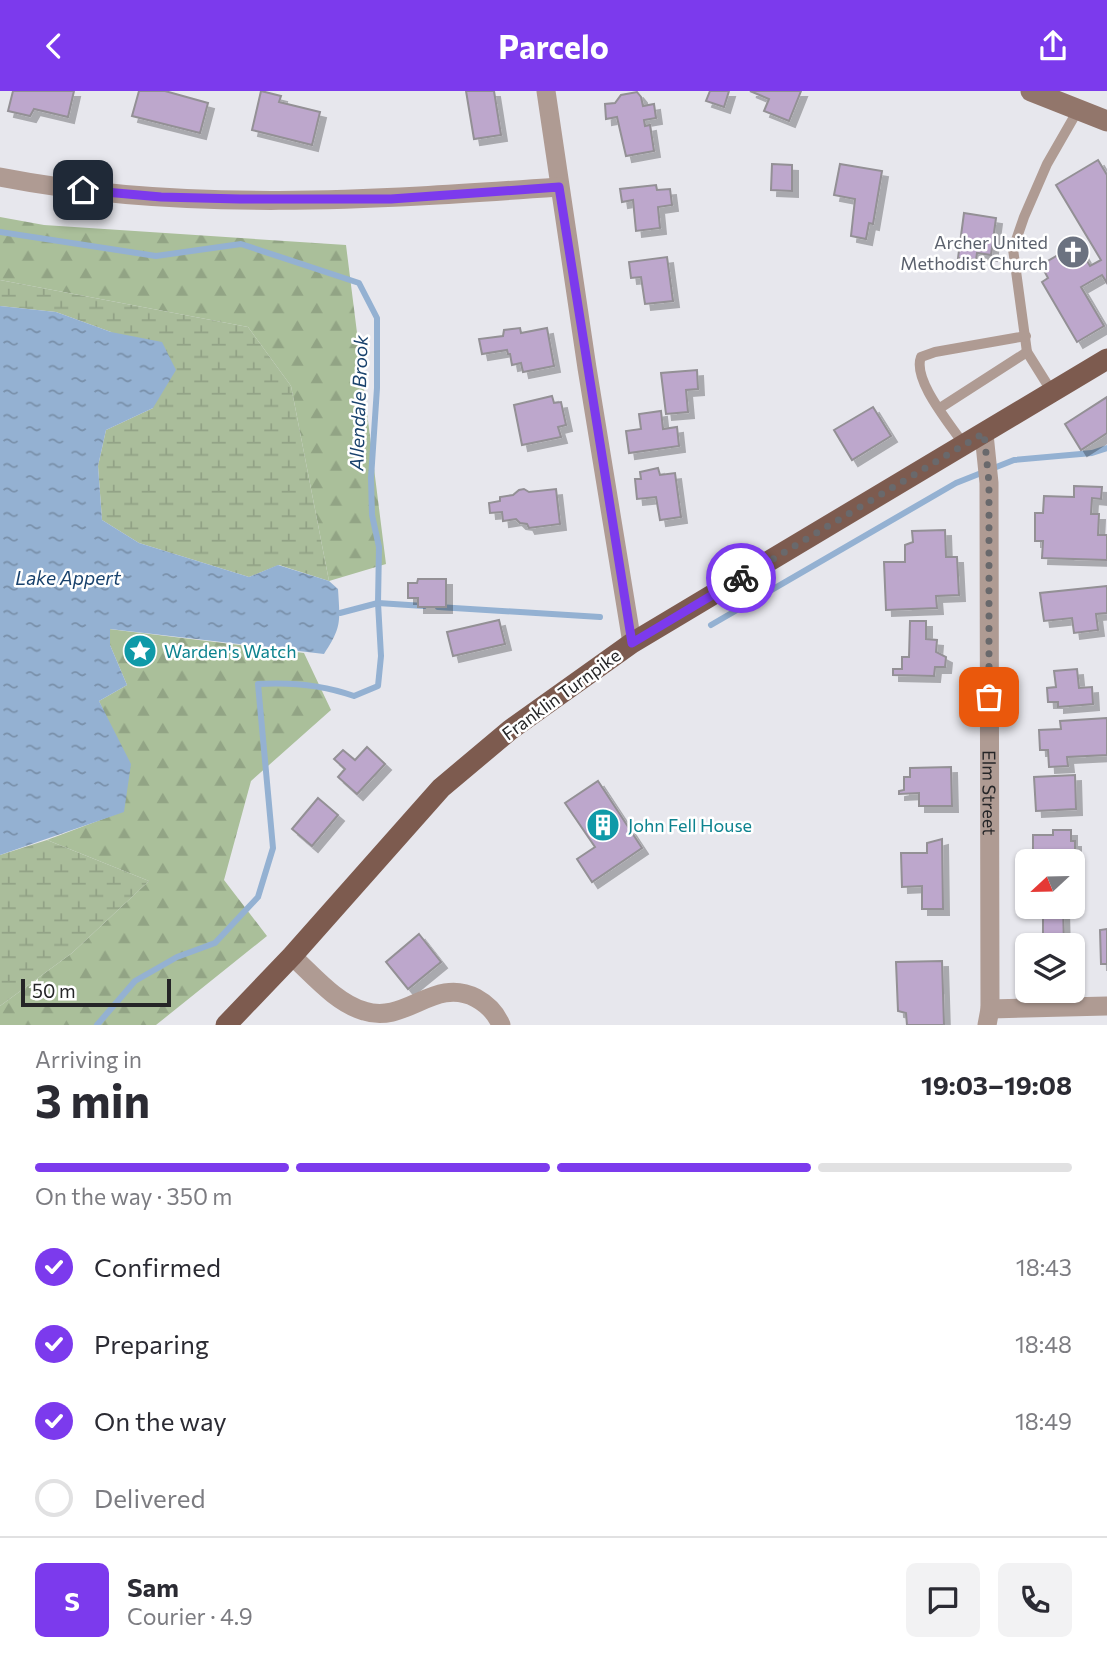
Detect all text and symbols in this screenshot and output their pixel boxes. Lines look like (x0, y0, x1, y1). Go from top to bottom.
text: Parcelo (498, 26, 609, 66)
icon: back (35, 27, 73, 65)
icon: share (1034, 27, 1072, 65)
pin (53, 160, 113, 220)
icon: home (64, 171, 102, 209)
place label: Archer United Methodist Church (900, 231, 1048, 274)
church icon: Archer United Methodist Church (1054, 233, 1092, 271)
water label: Allendale Brook (344, 334, 372, 472)
courier (706, 543, 776, 613)
icon: bike (722, 559, 760, 597)
water label: Lake Appert (15, 566, 122, 589)
place icon: Warden's Watch (121, 632, 159, 670)
place label: Warden's Watch (164, 640, 296, 662)
street label: Franklin Turnpike (497, 644, 625, 744)
pin (959, 667, 1019, 727)
icon: bag (970, 678, 1008, 716)
street label: Elm Street (979, 750, 1001, 835)
building icon: John Fell House (584, 806, 622, 844)
place label: John Fell House (628, 814, 752, 836)
north arrow (1015, 849, 1085, 919)
map controls (1015, 849, 1085, 1003)
button: layers (1015, 933, 1085, 1003)
scale bar (21, 976, 172, 1008)
text: 50 m (32, 979, 76, 1002)
text: Arriving in (35, 1045, 142, 1073)
text: 19:03–19:08 (921, 1069, 1072, 1100)
text: 3 min (35, 1071, 150, 1127)
text: On the way · 350 m (35, 1182, 232, 1210)
icon: check (35, 1248, 73, 1286)
text: Confirmed (94, 1251, 221, 1282)
text: 18:43 (1016, 1253, 1072, 1281)
icon: check (35, 1325, 73, 1363)
text: Preparing (94, 1328, 209, 1359)
text: 18:48 (1015, 1330, 1072, 1358)
icon: check (35, 1402, 73, 1440)
text: On the way (94, 1405, 227, 1436)
text: 18:49 (1015, 1407, 1072, 1435)
text: Delivered (94, 1482, 205, 1513)
button: chat (906, 1563, 980, 1637)
button: phone (998, 1563, 1072, 1637)
text: Sam (127, 1571, 179, 1602)
text: S (64, 1585, 80, 1616)
text: Courier · 4.9 (127, 1602, 253, 1630)

